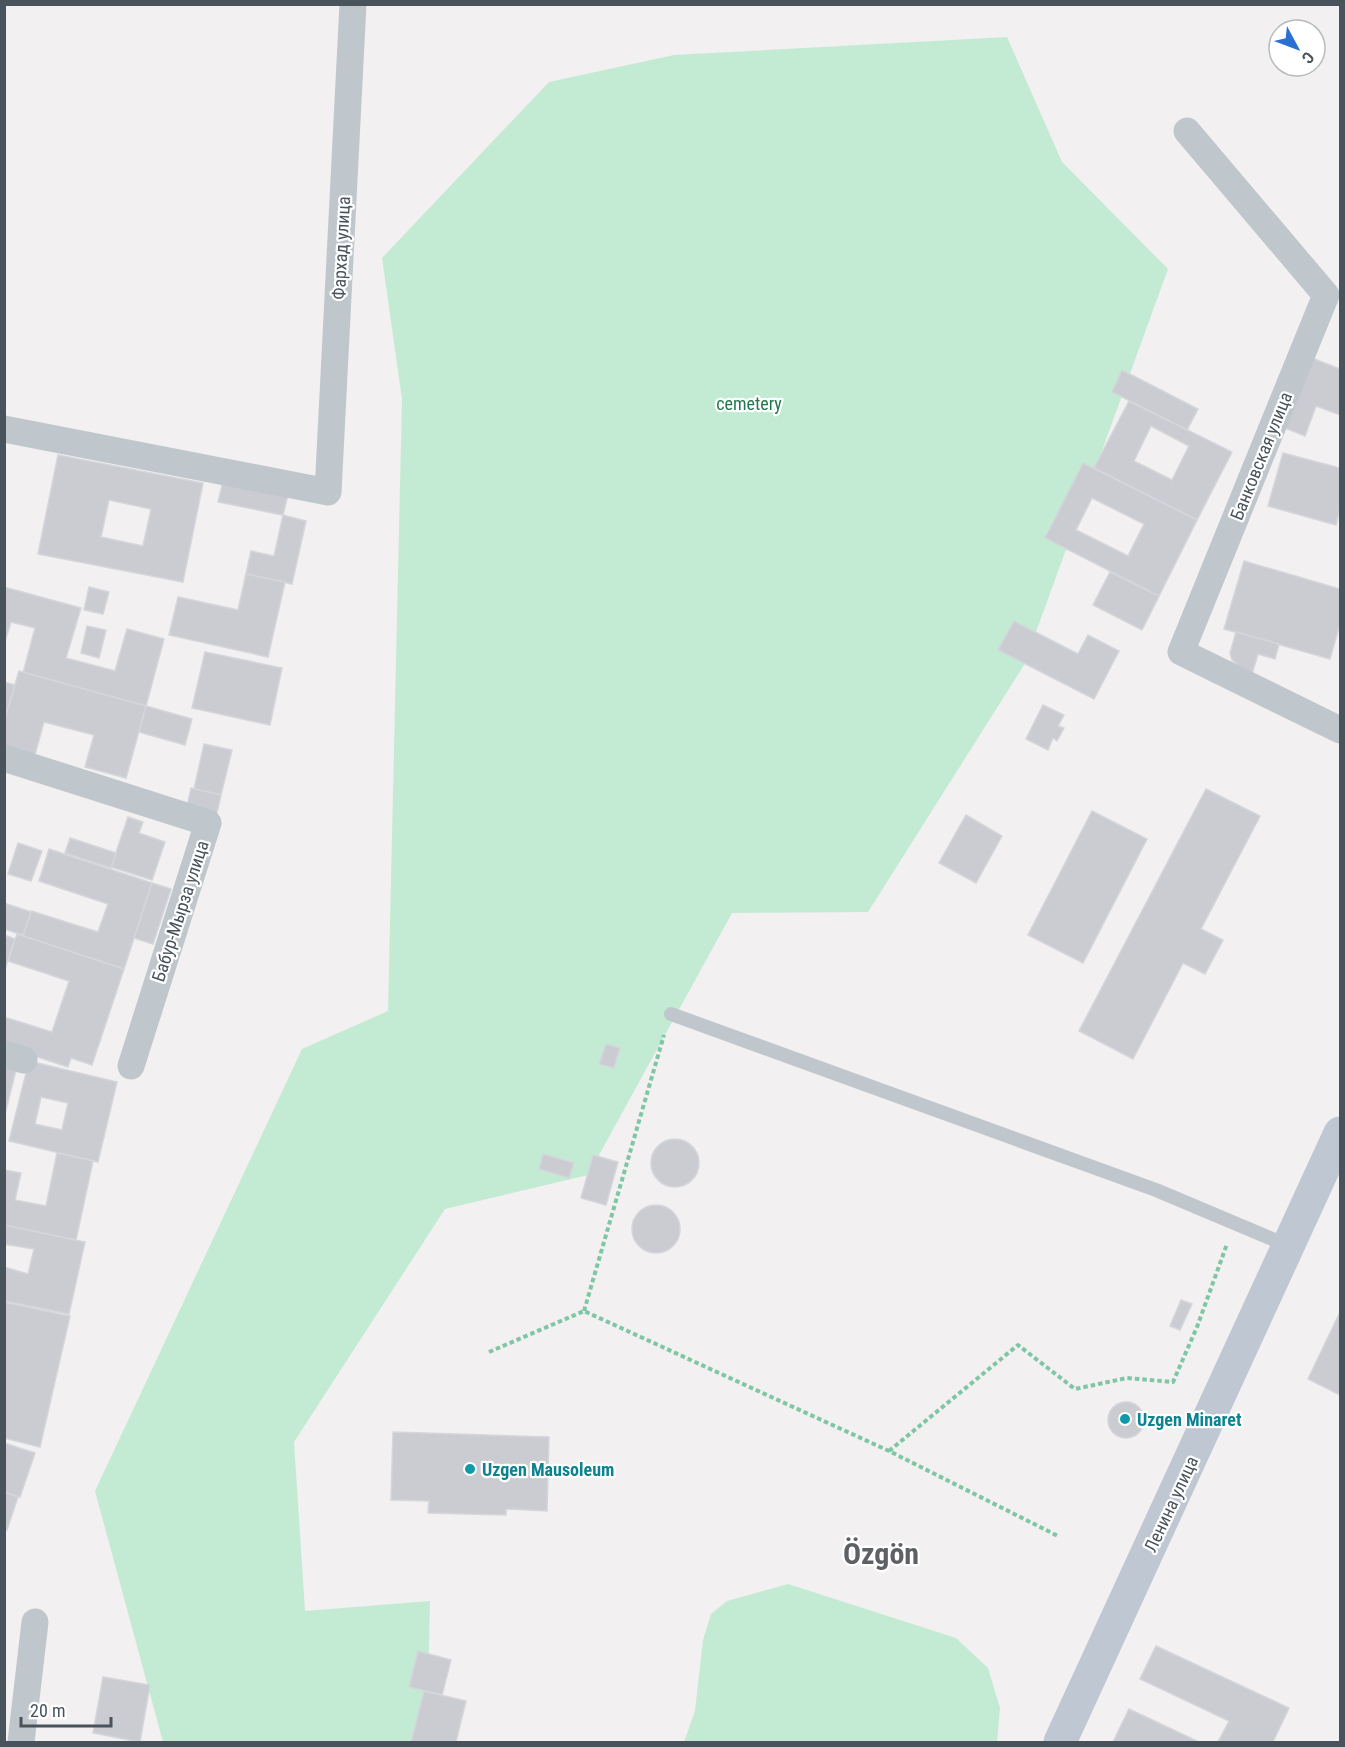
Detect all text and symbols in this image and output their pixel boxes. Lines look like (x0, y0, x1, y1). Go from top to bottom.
north arrow (1267, 18, 1327, 78)
text: С (1298, 48, 1318, 67)
street label: Фархад улица (328, 196, 354, 300)
street label: Банковская улица (1226, 389, 1296, 523)
park label: cemetery (716, 393, 782, 414)
street label: Бабур-Мырза улица (147, 838, 213, 984)
place label: Uzgen Minaret (1137, 1409, 1242, 1430)
marker: Uzgen Minaret (1118, 1412, 1132, 1426)
street label: Ленина улица (1140, 1453, 1202, 1555)
place label: Uzgen Mausoleum (482, 1459, 614, 1480)
marker: Uzgen Mausoleum (463, 1462, 477, 1476)
district label: Özgön (843, 1536, 919, 1571)
scale bar (21, 1690, 111, 1728)
text: 20 m (30, 1700, 65, 1721)

